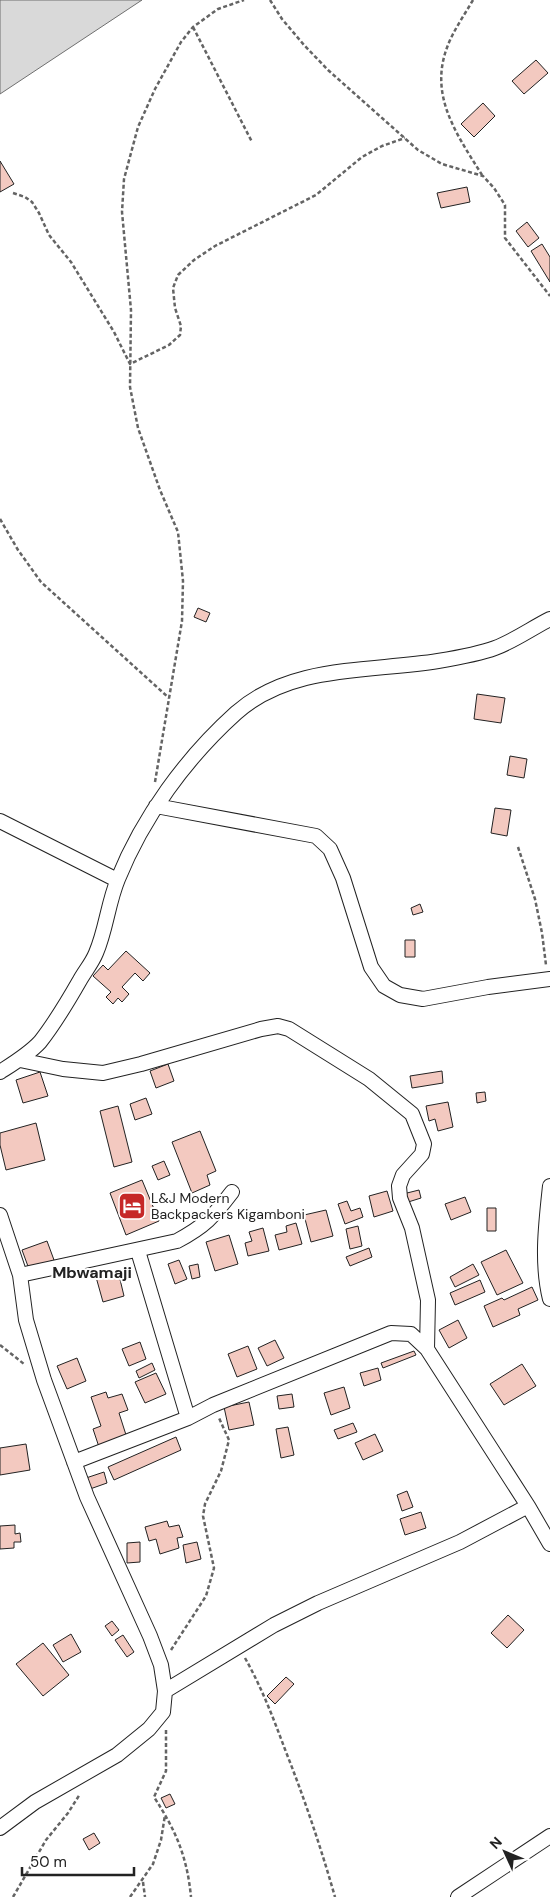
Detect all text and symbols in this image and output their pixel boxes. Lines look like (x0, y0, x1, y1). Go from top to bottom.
place label: L&J Modern Backpackers Kigamboni (151, 1189, 305, 1223)
hotel icon: L&J Modern Backpackers Kigamboni (117, 1191, 147, 1221)
district label: Mbwamaji (52, 1262, 132, 1283)
north arrow (480, 1827, 530, 1877)
text: N (486, 1833, 506, 1853)
scale bar (22, 1844, 135, 1876)
text: 50 m (30, 1852, 67, 1872)

